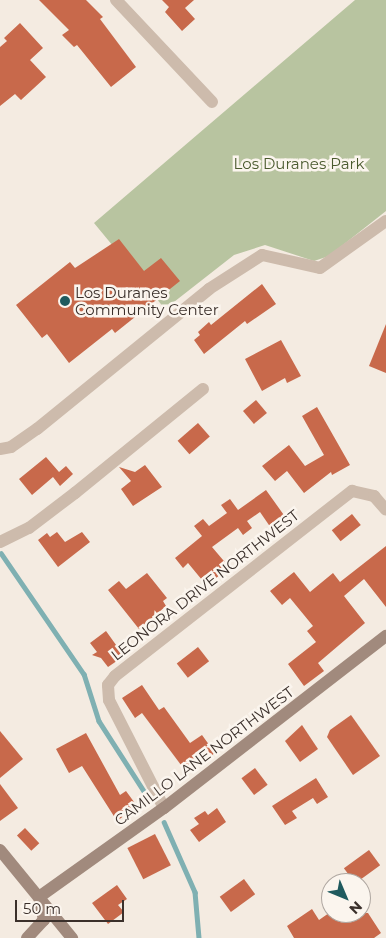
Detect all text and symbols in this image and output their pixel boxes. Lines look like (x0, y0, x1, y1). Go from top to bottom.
park label: Los Duranes Park (234, 155, 364, 173)
place label: Los Duranes Community Center (75, 283, 219, 318)
marker: Los Duranes Community Center (59, 295, 71, 307)
street label: LEONORA DRIVE NORTHWEST (107, 506, 303, 664)
street label: CAMILLO LANE NORTHWEST (111, 683, 297, 829)
north arrow (321, 873, 371, 923)
scale bar (18, 890, 126, 922)
text: N (346, 898, 366, 918)
text: 50 m (23, 899, 61, 918)

